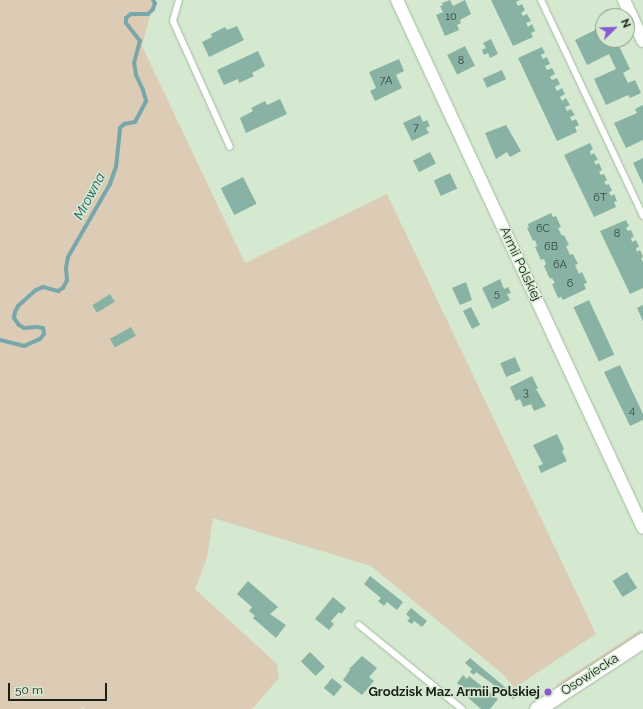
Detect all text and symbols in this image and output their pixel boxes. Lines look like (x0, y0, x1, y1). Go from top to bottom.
north arrow (595, 8, 635, 48)
house number: 10 (445, 10, 457, 24)
text: N (618, 17, 633, 30)
house number: 8 (458, 54, 464, 68)
house number: 7A (380, 74, 392, 88)
house number: 7 (413, 121, 419, 135)
water label: Mrowna (70, 170, 108, 222)
house number: 6T (593, 191, 607, 205)
house number: 6C (536, 222, 550, 236)
street label: Armii Polskiej (496, 224, 544, 304)
house number: 8 (614, 227, 620, 241)
house number: 6B (544, 240, 558, 254)
house number: 6A (553, 258, 567, 272)
house number: 6 (567, 277, 573, 291)
house number: 5 (494, 287, 500, 301)
house number: 3 (523, 386, 529, 400)
house number: 4 (629, 404, 635, 418)
street label: Osowiecka (558, 651, 622, 699)
scale bar (10, 675, 109, 701)
text: 50 m (15, 683, 43, 697)
place label: Grodzisk Maz. Armii Polskiej (368, 684, 540, 700)
marker: Grodzisk Maz. Armii Polskiej (543, 687, 553, 697)

